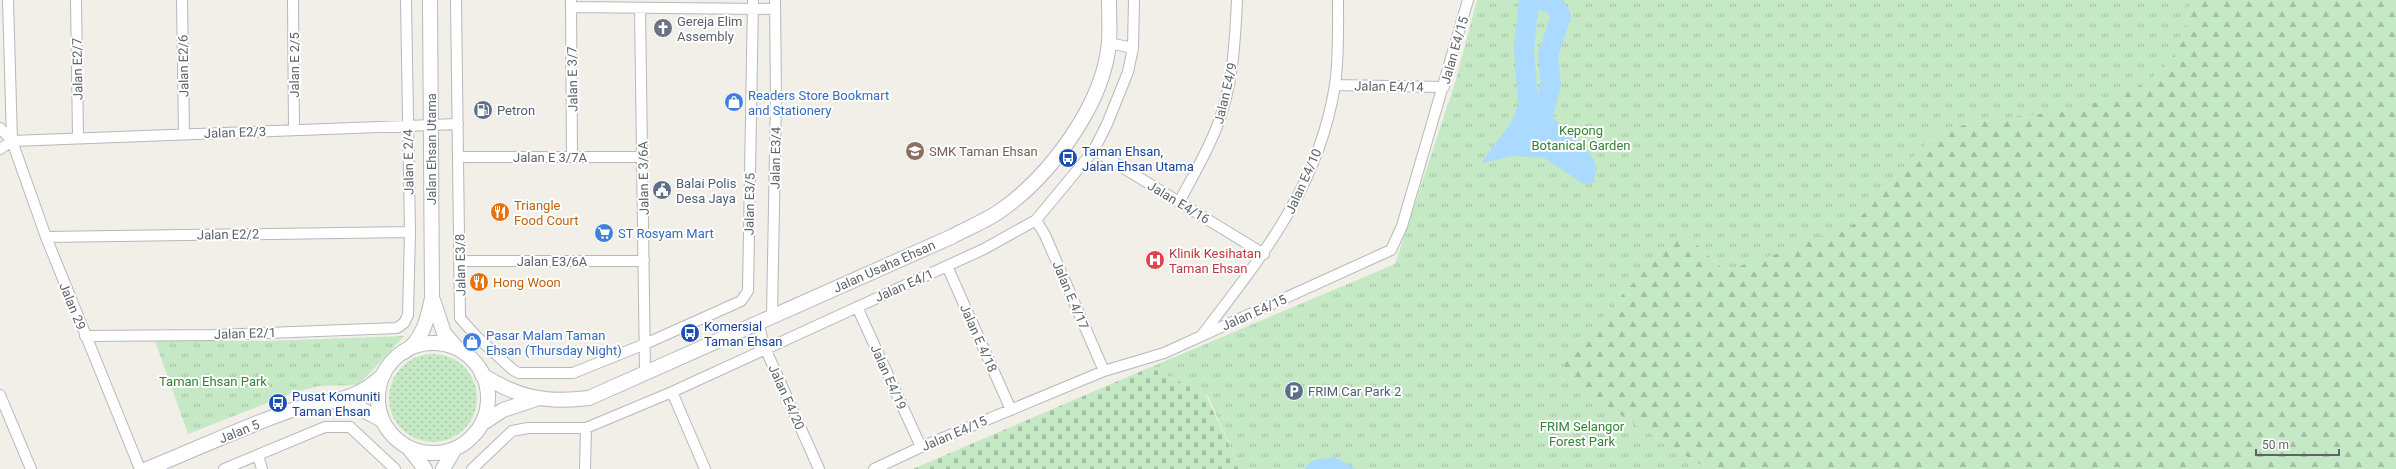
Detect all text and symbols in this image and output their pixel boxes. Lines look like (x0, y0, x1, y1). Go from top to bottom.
place label: Gereja Elim Assembly (677, 14, 742, 44)
street label: Jalan E4/15 (1438, 15, 1471, 86)
church icon: Gereja Elim Assembly (652, 17, 674, 39)
street label: Jalan E 2/5 (287, 32, 302, 98)
street label: Jalan E2/6 (175, 35, 192, 97)
street label: Jalan E2/7 (69, 38, 86, 100)
street label: Jalan E 3/7 (564, 46, 581, 112)
street label: Jalan E4/9 (1211, 61, 1240, 125)
street label: Jalan E4/14 (1354, 78, 1425, 95)
place label: Readers Store Bookmart and Stationery (748, 88, 889, 118)
shop icon: Readers Store Bookmart and Stationery (723, 91, 745, 113)
street label: Jalan Ehsan Utama (424, 93, 439, 205)
fuel station icon: Petron (472, 99, 494, 121)
place label: Petron (497, 103, 535, 118)
park label: Kepong Botanical Garden (1531, 123, 1631, 153)
street label: Jalan E2/3 (204, 124, 266, 141)
street label: Jalan E3/4 (767, 126, 784, 189)
street label: Jalan E 2/4 (400, 128, 417, 195)
street label: Jalan E 3/6A (635, 140, 652, 215)
school or university icon: SMK Taman Ehsan (904, 140, 926, 162)
place label: SMK Taman Ehsan (929, 144, 1038, 159)
place label: Taman Ehsan, Jalan Ehsan Utama (1082, 144, 1194, 174)
street label: Jalan E4/10 (1282, 146, 1324, 216)
bus stop icon: Taman Ehsan, Jalan Ehsan Utama (1057, 147, 1079, 169)
street label: Jalan E 3/7A (513, 150, 587, 165)
street label: Jalan E3/5 (741, 173, 758, 235)
place label: Balai Polis Desa Jaya (676, 176, 737, 206)
street label: Jalan E4/16 (1145, 178, 1212, 227)
public building icon: Balai Polis Desa Jaya (651, 179, 673, 201)
place label: Triangle Food Court (514, 198, 578, 228)
restaurant icon: Triangle Food Court (489, 201, 511, 223)
supermarket icon: ST Rosyam Mart (593, 222, 615, 244)
street label: Jalan E2/2 (197, 226, 259, 243)
place label: ST Rosyam Mart (618, 226, 714, 241)
street label: Jalan E3/8 (452, 234, 469, 296)
street label: Jalan Usaha Ehsan (831, 237, 938, 296)
place label: Klinik Kesihatan Taman Ehsan (1169, 246, 1261, 276)
hospital icon: Klinik Kesihatan Taman Ehsan (1144, 249, 1166, 271)
street label: Jalan E3/6A (517, 254, 588, 269)
street label: Jalan E 4/17 (1049, 259, 1092, 332)
street label: Jalan E4/1 (873, 266, 936, 305)
restaurant icon: Hong Woon (468, 271, 490, 293)
place label: Hong Woon (493, 275, 561, 290)
street label: Jalan 29 (56, 280, 89, 332)
street label: Jalan E4/15 (1219, 291, 1289, 333)
street label: Jalan E 4/18 (957, 302, 1000, 374)
place label: Komersial Taman Ehsan (704, 319, 783, 349)
bus stop icon: Komersial Taman Ehsan (679, 322, 701, 344)
street label: Jalan E2/1 (214, 325, 276, 342)
place label: Pasar Malam Taman Ehsan (Thursday Night) (486, 328, 622, 358)
shop icon: Pasar Malam Taman Ehsan (Thursday Night) (461, 331, 483, 353)
street label: Jalan E4/19 (868, 342, 910, 412)
street label: Jalan E4/20 (766, 362, 808, 432)
park label: Taman Ehsan Park (159, 374, 267, 389)
parking icon: FRIM Car Park 2 (1283, 380, 1305, 402)
place label: FRIM Car Park 2 (1308, 384, 1401, 399)
place label: Pusat Komuniti Taman Ehsan (292, 389, 380, 419)
bus stop icon: Pusat Komuniti Taman Ehsan (267, 392, 289, 414)
street label: Jalan E4/15 (919, 413, 989, 454)
street label: Jalan 5 (217, 417, 262, 446)
park label: FRIM Selangor Forest Park (1540, 419, 1625, 449)
scale bar (2256, 431, 2339, 457)
text: 50 m (2262, 438, 2289, 452)

